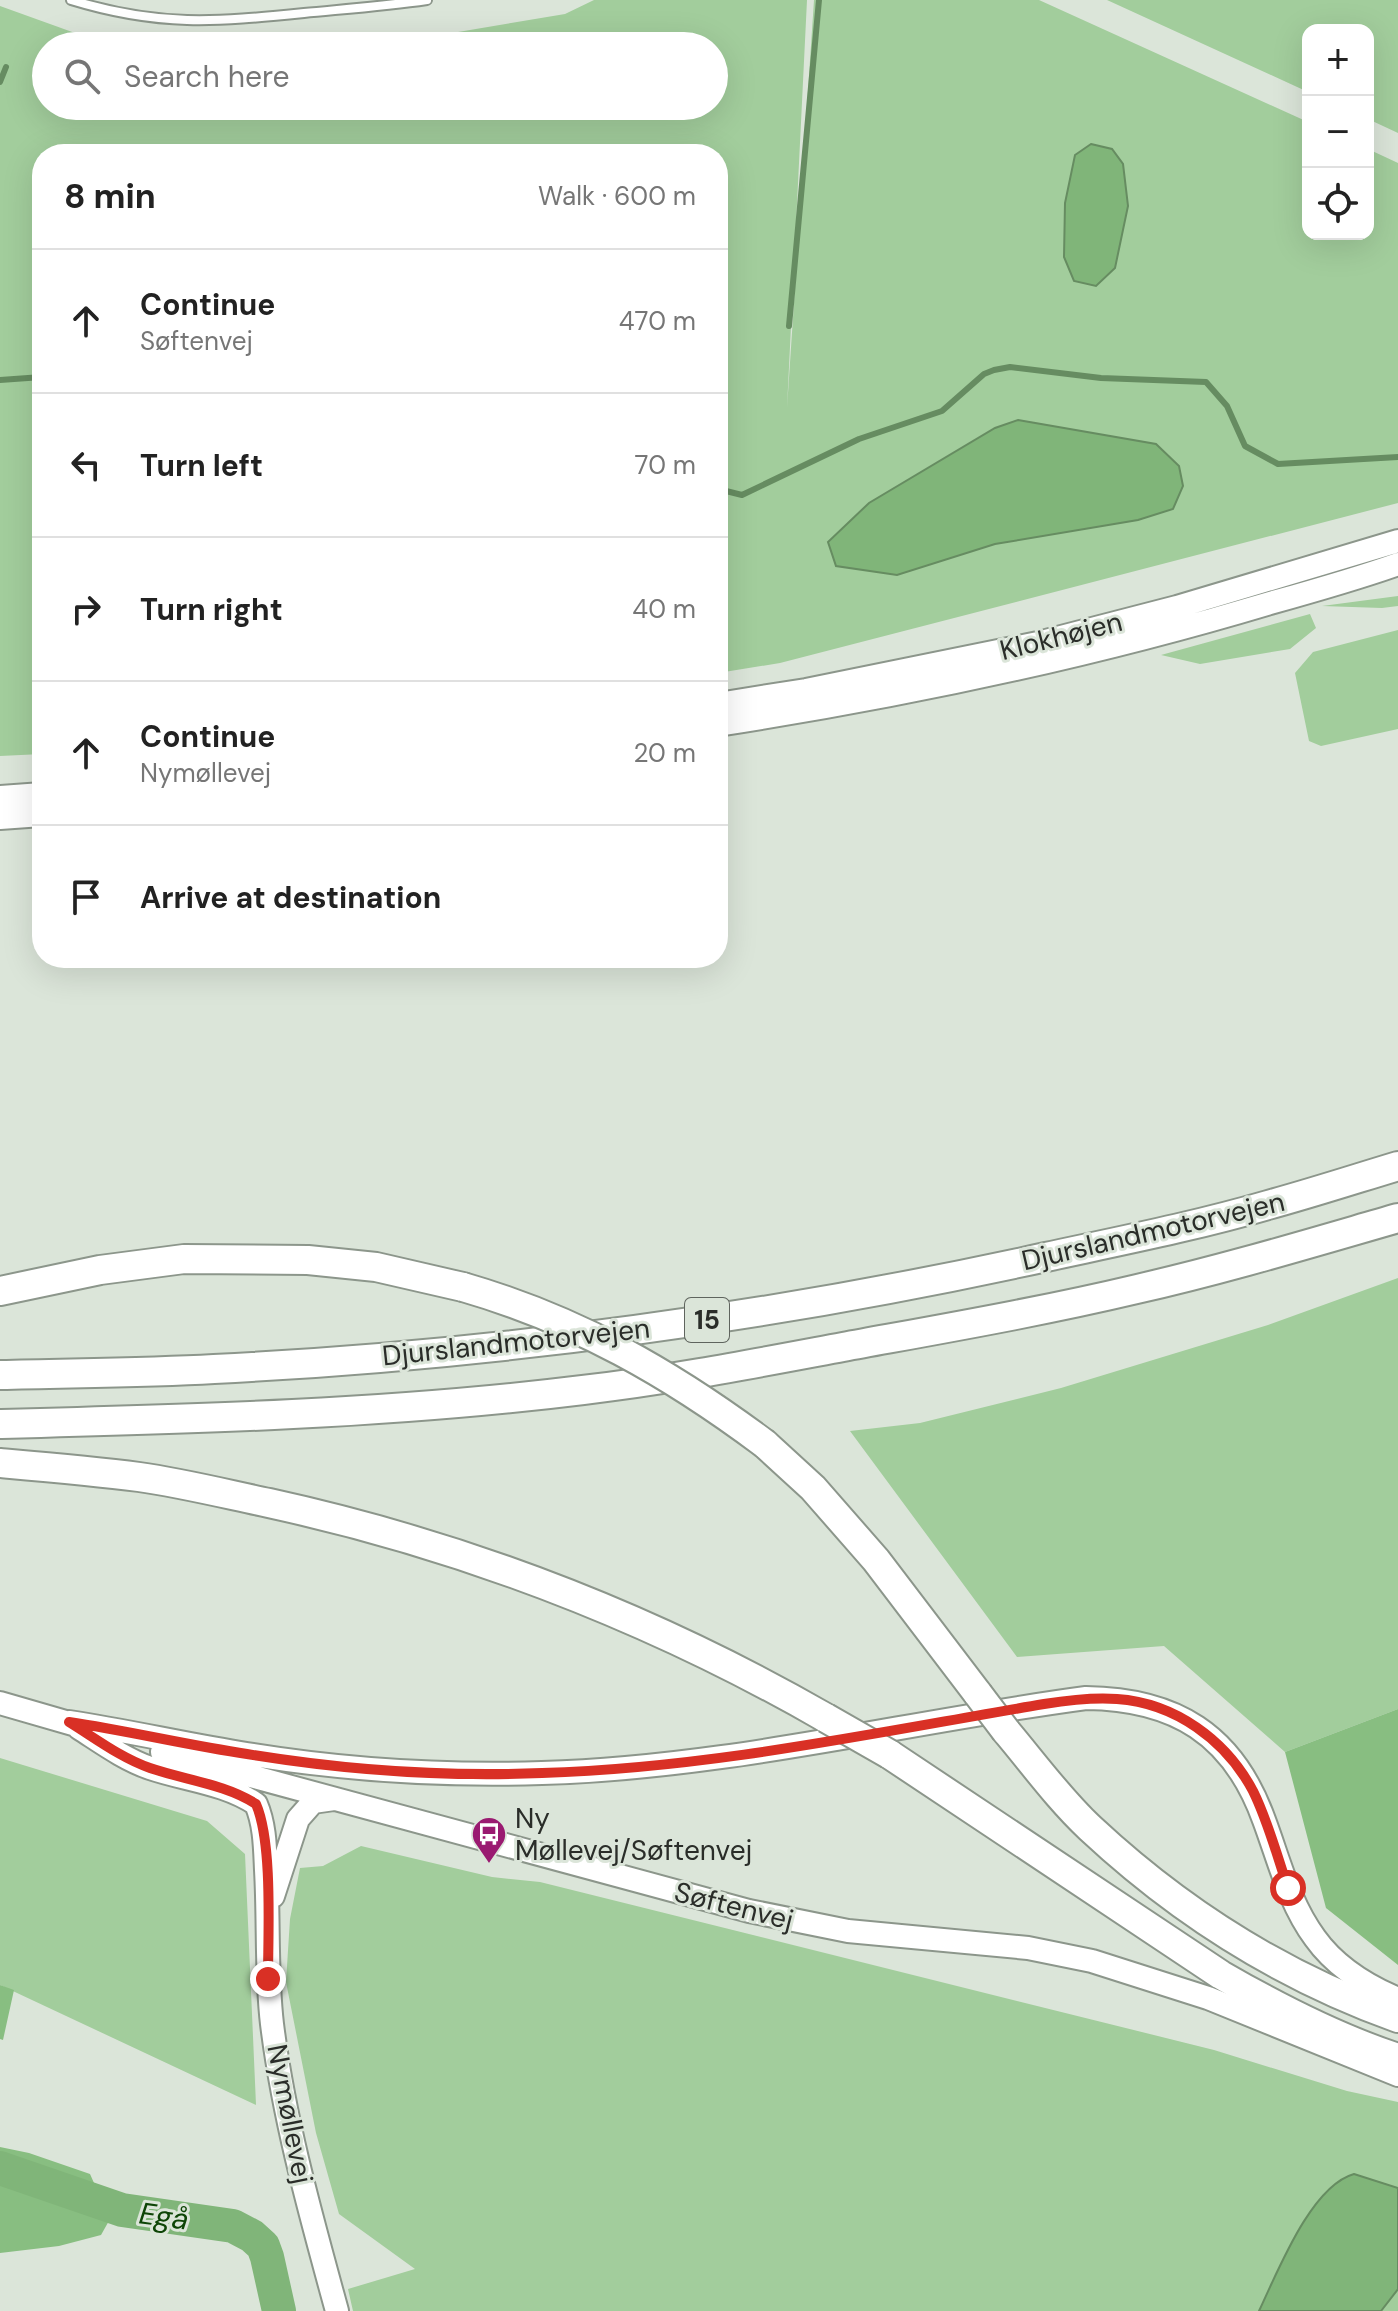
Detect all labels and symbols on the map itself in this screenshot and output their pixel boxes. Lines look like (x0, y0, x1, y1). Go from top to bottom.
street label: Klokhøjen (996, 603, 1126, 669)
street label: Djurslandmotorvejen (1018, 1183, 1288, 1279)
road number: 15 (685, 1298, 729, 1342)
street label: Djurslandmotorvejen (380, 1310, 652, 1374)
place label: Ny Møllevej/Søftenvej (515, 1800, 752, 1869)
bus stop icon: Ny Møllevej/Søftenvej (470, 1815, 508, 1865)
route start (1270, 1870, 1306, 1906)
street label: Søftenvej (671, 1873, 797, 1939)
route end (250, 1961, 286, 1997)
street label: Nymøllevej (258, 2041, 322, 2187)
water label: Egå (137, 2193, 191, 2239)

